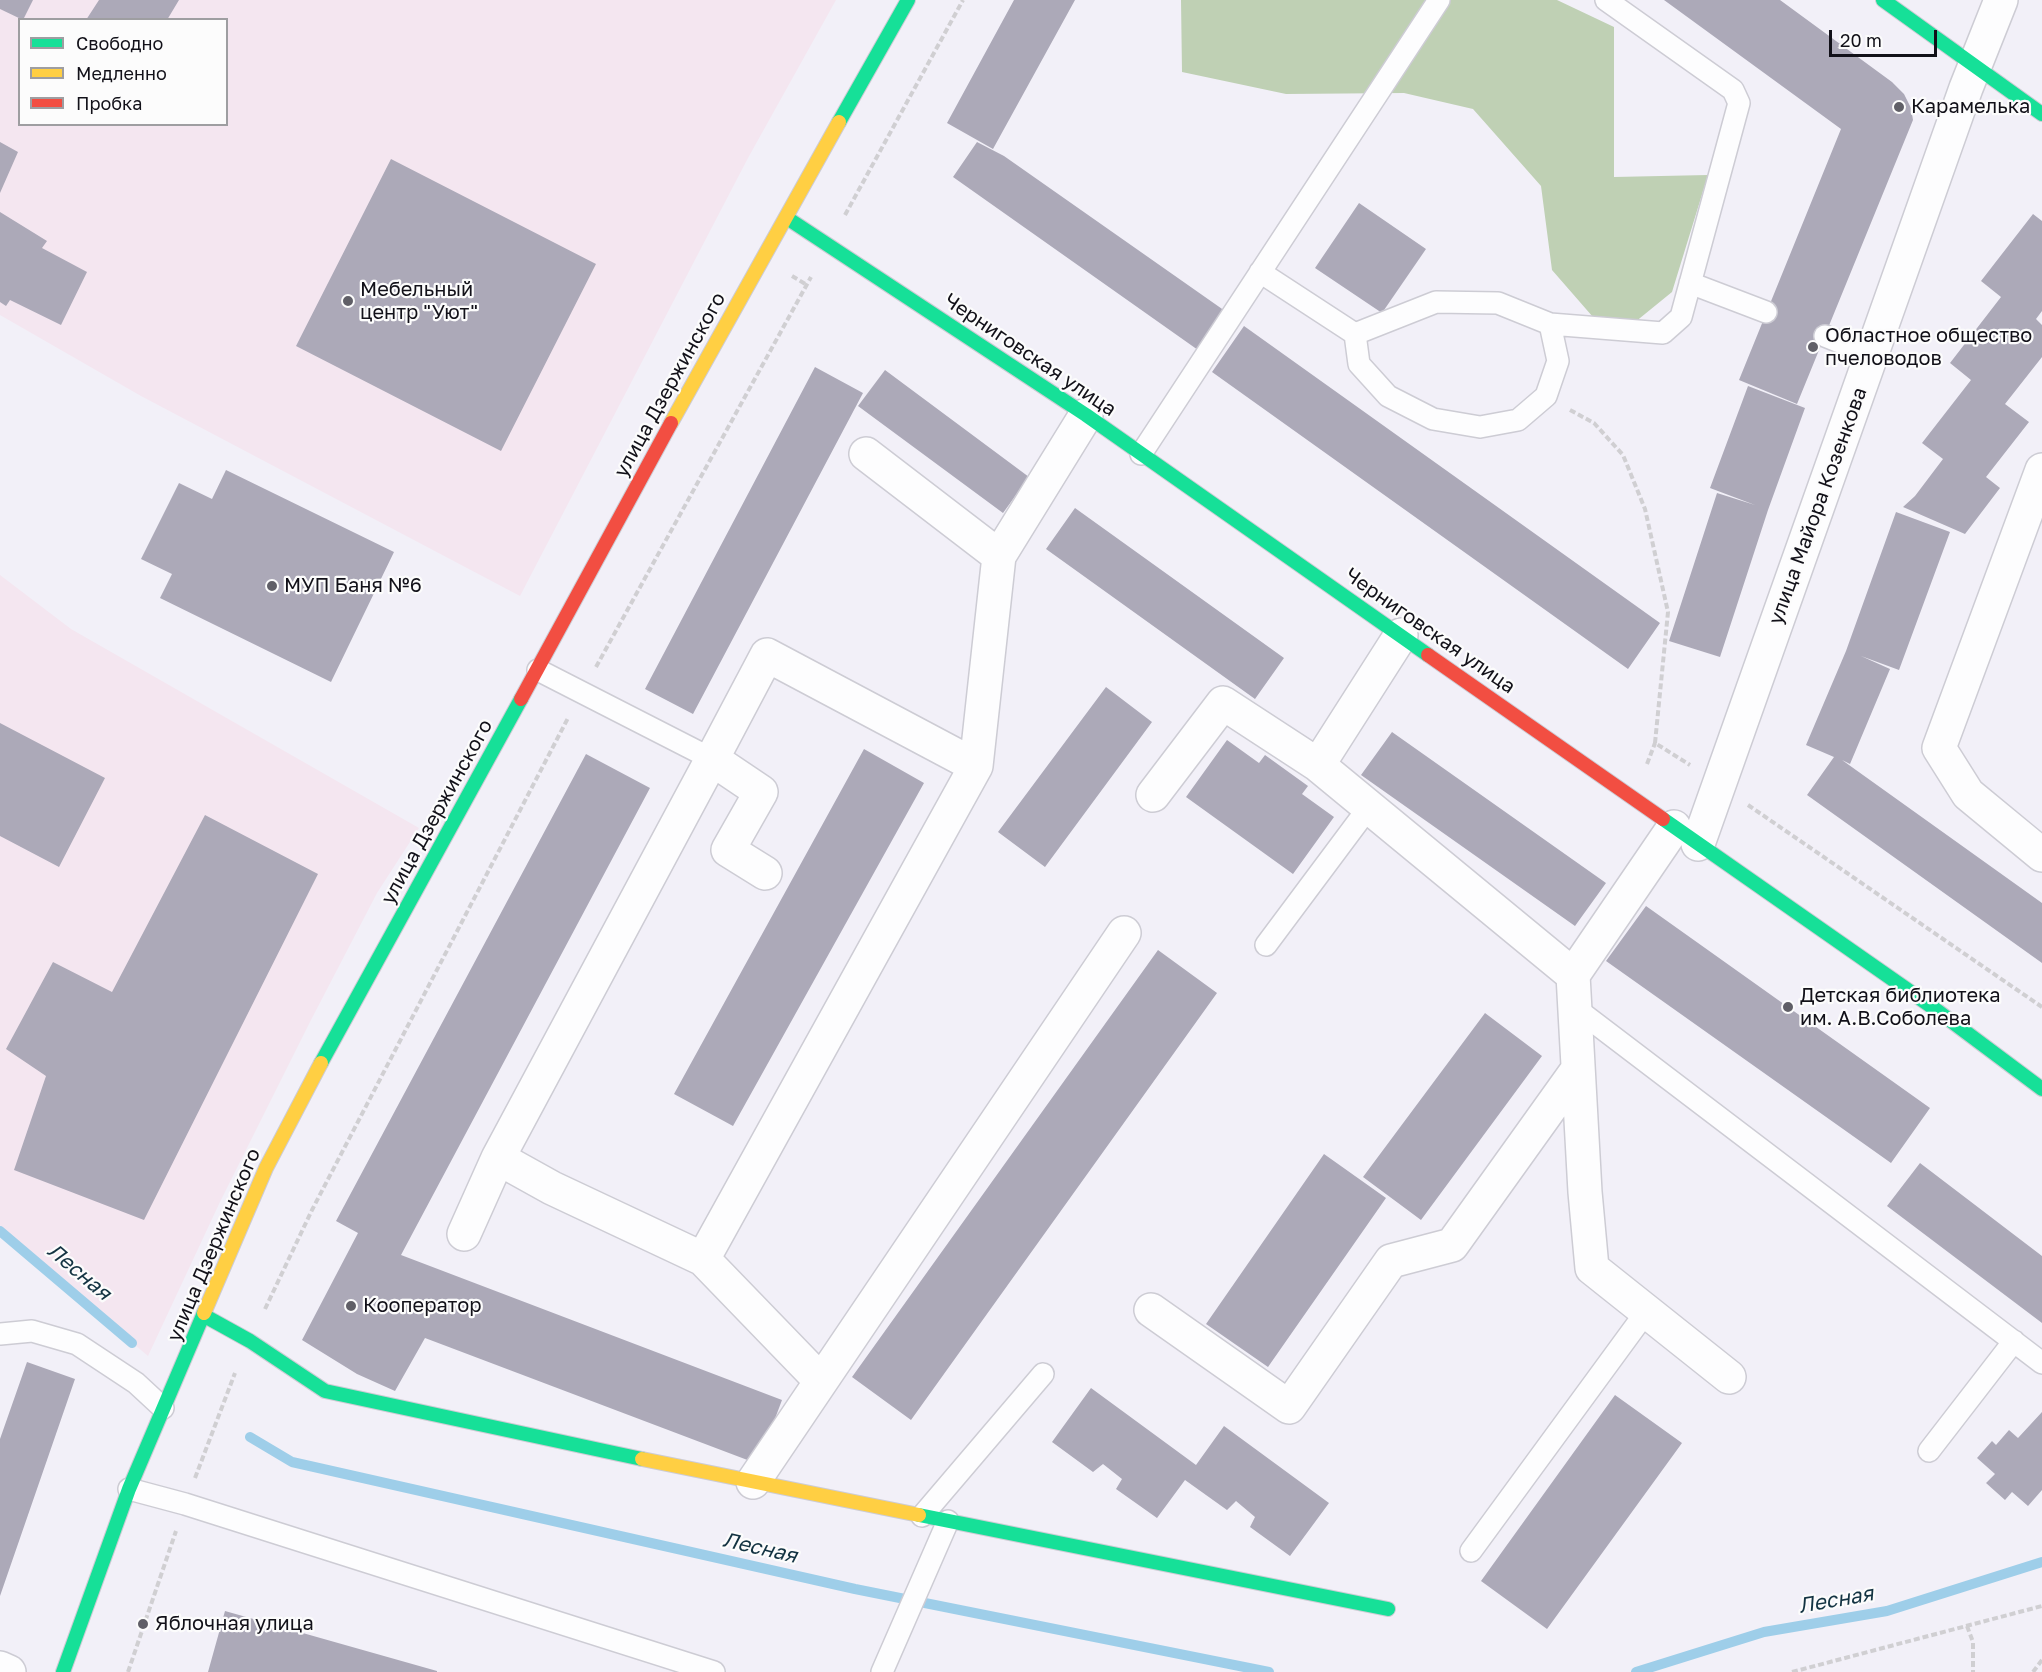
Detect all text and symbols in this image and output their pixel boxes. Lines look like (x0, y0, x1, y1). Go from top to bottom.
legend (18, 18, 228, 126)
scale bar (1832, 18, 1940, 56)
text: 20 m (1840, 29, 1882, 51)
text: Свободно (76, 32, 163, 54)
text: Медленно (76, 62, 167, 84)
text: Пробка (76, 92, 142, 114)
place label: Карамелька (1911, 95, 2030, 119)
marker: Карамелька (1892, 100, 1906, 114)
place label: Мебельный центр "Уют" (360, 278, 478, 325)
street label: улица Дзержинского (609, 288, 731, 482)
street label: Черниговская улица (939, 288, 1121, 422)
marker: Мебельный центр "Уют" (341, 294, 355, 308)
place label: Областное общество пчеловодов (1825, 324, 2032, 371)
marker: Областное общество пчеловодов (1806, 340, 1820, 354)
street label: улица Майора Козенкова (1764, 384, 1872, 628)
street label: Черниговская улица (1340, 563, 1520, 699)
place label: МУП Баня №6 (284, 574, 422, 598)
marker: МУП Баня №6 (265, 579, 279, 593)
street label: улица Дзержинского (376, 715, 498, 909)
place label: Детская библиотека им. А.В.Соболева (1800, 984, 2001, 1031)
marker: Детская библиотека им. А.В.Соболева (1781, 1000, 1795, 1014)
street label: улица Дзержинского (162, 1145, 266, 1345)
water label: Лесная (42, 1238, 116, 1306)
place label: Кооператор (363, 1294, 481, 1318)
marker: Кооператор (344, 1299, 358, 1313)
water label: Лесная (720, 1527, 800, 1569)
water label: Лесная (1797, 1581, 1875, 1619)
place label: Яблочная улица (155, 1612, 314, 1636)
marker: Яблочная улица (136, 1617, 150, 1631)

